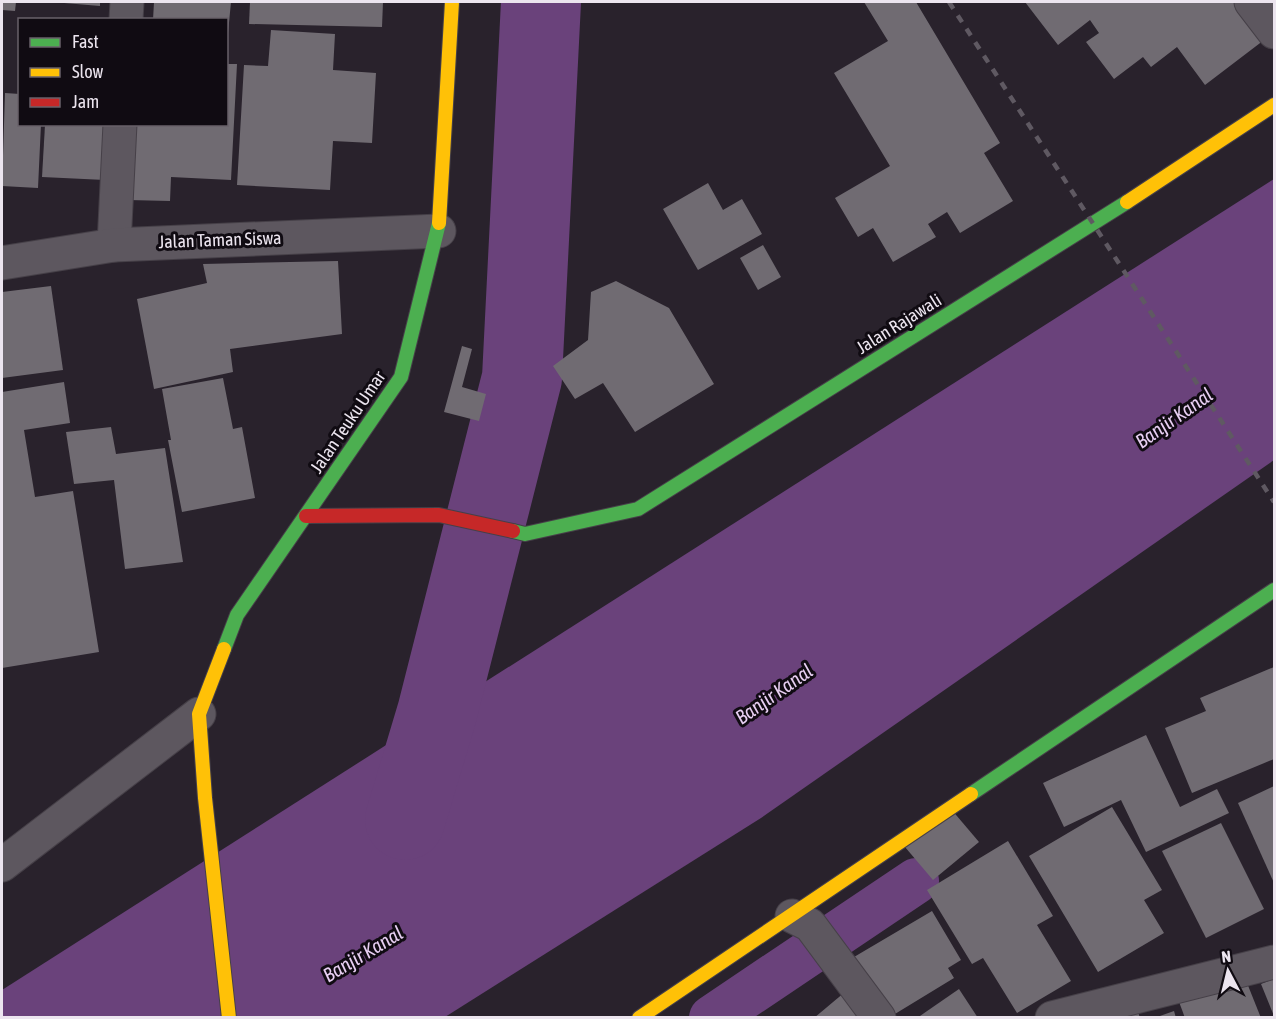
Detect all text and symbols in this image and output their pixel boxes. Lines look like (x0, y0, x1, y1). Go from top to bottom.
legend (18, 18, 228, 126)
text: Fast (72, 31, 99, 52)
text: Slow (72, 61, 103, 82)
text: Jam (72, 91, 99, 112)
street label: Jalan Taman Siswa (158, 227, 282, 252)
street label: Jalan Rajawali (852, 289, 945, 358)
street label: Jalan Teuku Umar (306, 366, 390, 477)
water label: Banjir Kanal (1131, 383, 1217, 453)
water label: Banjir Kanal (731, 659, 817, 729)
water label: Banjir Kanal (319, 921, 407, 986)
north arrow (1198, 941, 1258, 1001)
text: N (1220, 947, 1232, 966)

